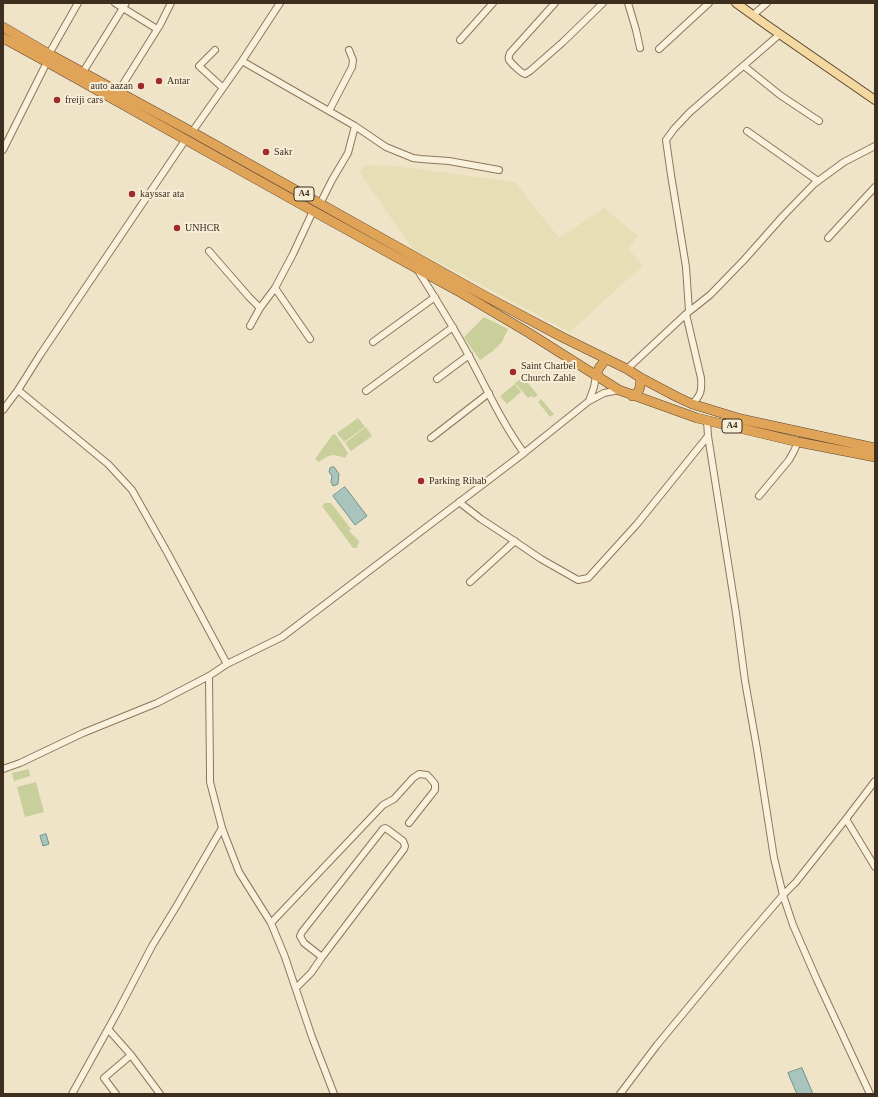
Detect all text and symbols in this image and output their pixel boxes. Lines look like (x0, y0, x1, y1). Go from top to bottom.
place label: Antar (167, 75, 193, 87)
marker: Antar (154, 76, 164, 86)
place label: auto aazan (81, 80, 133, 92)
marker: auto aazan (136, 81, 146, 91)
place label: freiji cars (65, 94, 108, 106)
marker: freiji cars (52, 95, 62, 105)
place label: Sakr (274, 146, 295, 158)
marker: Sakr (261, 147, 271, 157)
road number: A4 (294, 187, 314, 201)
place label: kayssar ata (140, 188, 193, 200)
marker: kayssar ata (127, 189, 137, 199)
place label: UNHCR (185, 222, 220, 234)
marker: UNHCR (172, 223, 182, 233)
place label: Saint Charbel Church Zahle (521, 360, 584, 384)
marker: Saint Charbel Church Zahle (508, 367, 518, 377)
road number: A4 (722, 419, 742, 433)
place label: Parking Rihab (429, 475, 494, 487)
marker: Parking Rihab (416, 476, 426, 486)

